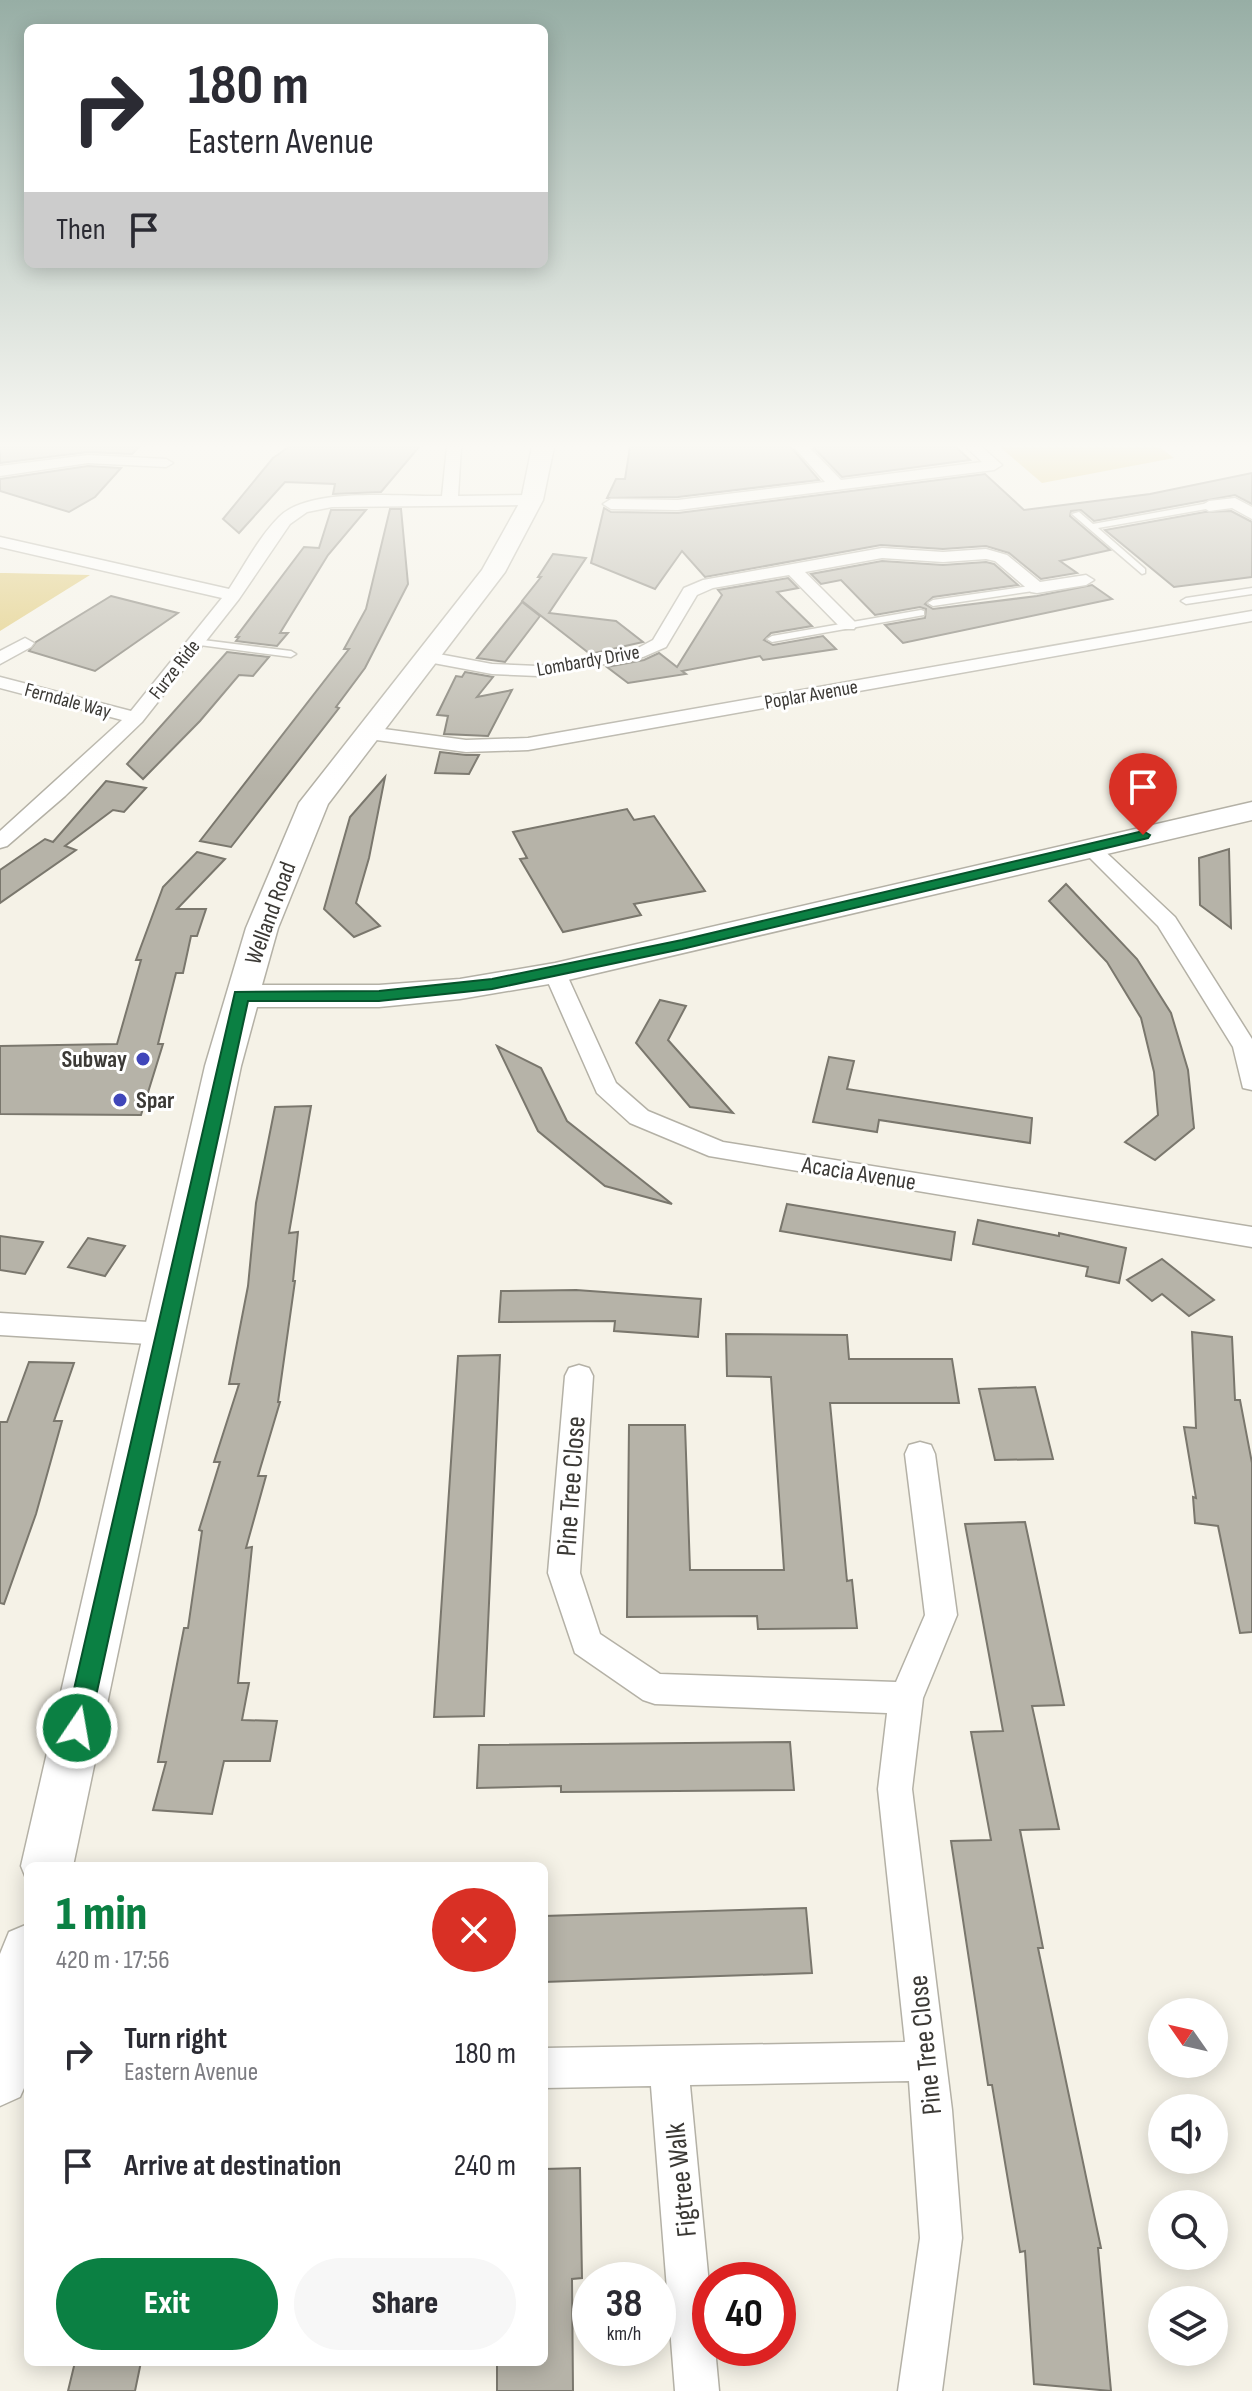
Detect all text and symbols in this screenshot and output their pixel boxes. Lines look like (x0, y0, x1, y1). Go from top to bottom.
text: 180 m (188, 53, 309, 120)
icon: right (56, 56, 160, 160)
text: Eastern Avenue (188, 121, 374, 164)
icon: arrive (122, 208, 166, 252)
text: Then (56, 212, 106, 248)
street label: Furze Ride (144, 635, 206, 704)
street label: Lombardy Drive (535, 640, 641, 682)
street label: Poplar Avenue (763, 675, 860, 715)
street label: Ferndale Way (22, 678, 114, 724)
pin (1109, 753, 1177, 835)
icon: arrive (1121, 765, 1165, 809)
street label: Welland Road (239, 858, 302, 968)
place label: Subway (62, 1045, 127, 1074)
marker: Subway (134, 1050, 152, 1068)
place label: Spar (136, 1086, 175, 1115)
marker: Spar (111, 1091, 129, 1109)
street label: Acacia Avenue (799, 1150, 918, 1197)
street label: Pine Tree Close (550, 1415, 593, 1557)
position arrow (35, 1686, 119, 1770)
text: 1 min (56, 1886, 147, 1943)
button: close (432, 1888, 516, 1972)
text: 420 m · 17:56 (56, 1945, 170, 1976)
street label: Pine Tree Close (902, 1973, 949, 2116)
north arrow (1148, 1998, 1228, 2078)
map controls (1148, 1998, 1228, 2366)
text: Turn right (124, 2021, 227, 2057)
icon: right (56, 2032, 100, 2076)
text: 180 m (455, 2036, 516, 2072)
text: Eastern Avenue (124, 2057, 258, 2088)
button: sound (1148, 2094, 1228, 2174)
street label: Figtree Walk (659, 2121, 704, 2239)
icon: arrive (56, 2144, 100, 2188)
text: Arrive at destination (124, 2148, 341, 2184)
text: 240 m (454, 2148, 516, 2184)
button: search (1148, 2190, 1228, 2270)
button: Exit (56, 2258, 278, 2350)
button: Share (294, 2258, 516, 2350)
speed limit sign: 40 (692, 2262, 796, 2366)
text: 38 (606, 2280, 642, 2328)
button: layers (1148, 2286, 1228, 2366)
text: km/h (607, 2322, 641, 2346)

